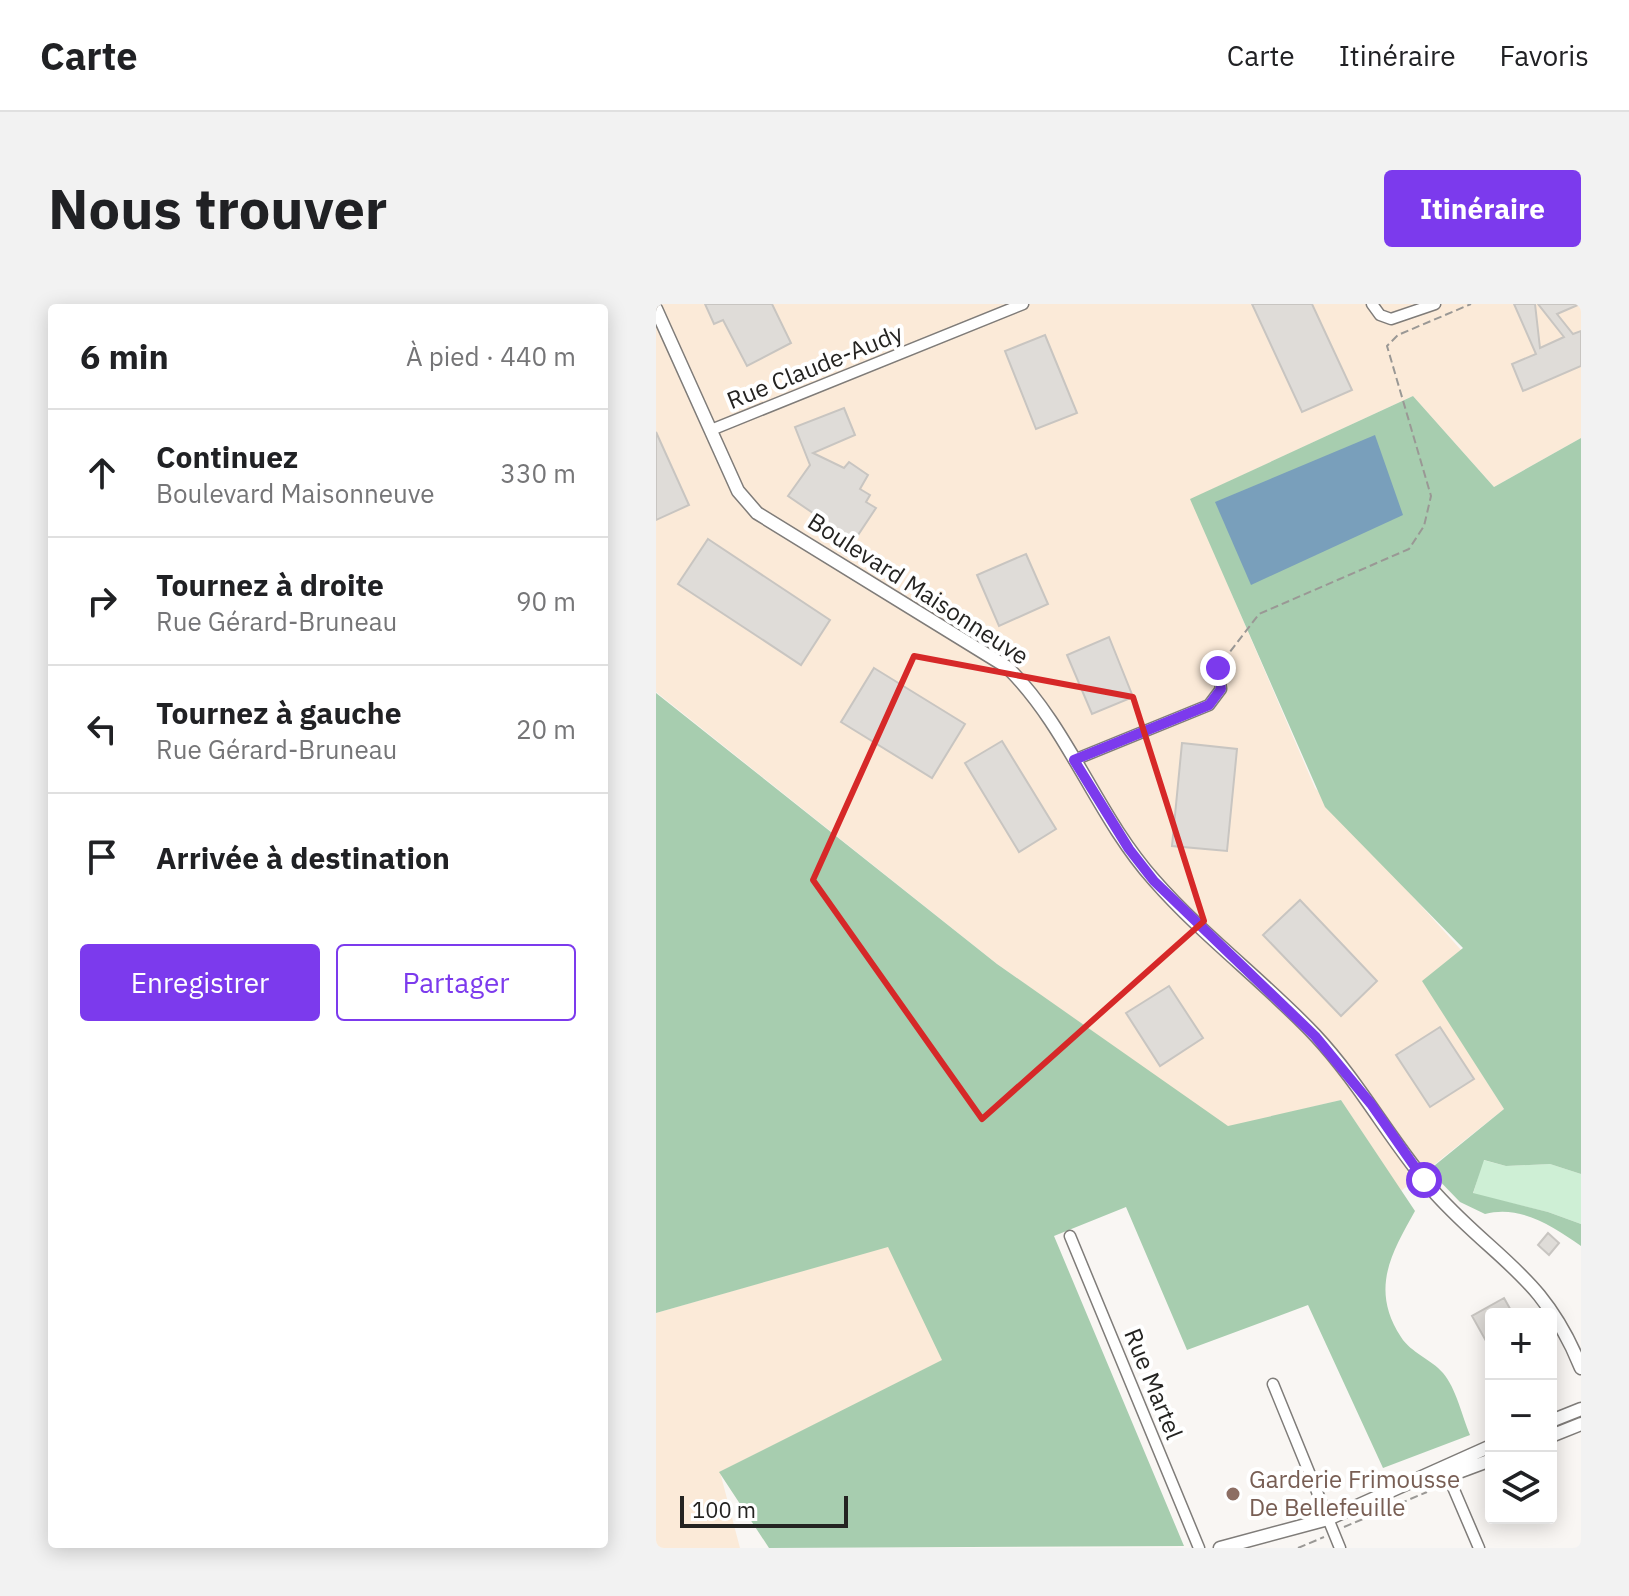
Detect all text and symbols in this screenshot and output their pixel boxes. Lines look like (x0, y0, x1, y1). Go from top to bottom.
text: Carte (40, 31, 138, 80)
text: Carte (1227, 37, 1295, 74)
text: Itinéraire (1339, 37, 1456, 74)
text: Favoris (1500, 37, 1589, 74)
button: Itinéraire (1384, 170, 1581, 247)
text: Nous trouver (48, 172, 387, 244)
street label: Rue Claude-Audy (722, 316, 907, 416)
text: 6 min (80, 334, 169, 378)
text: À pied · 440 m (406, 339, 576, 373)
text: Continuez (156, 437, 298, 476)
icon: ahead (80, 451, 124, 495)
text: 330 m (500, 456, 576, 490)
text: Boulevard Maisonneuve (156, 476, 435, 510)
street label: Boulevard Maisonneuve (802, 505, 1035, 672)
text: Tournez à droite (156, 565, 384, 604)
icon: right (80, 579, 124, 623)
text: 90 m (516, 584, 576, 618)
text: Rue Gérard-Bruneau (156, 604, 397, 638)
route end (1200, 650, 1236, 686)
text: Tournez à gauche (156, 693, 402, 732)
icon: left (80, 707, 124, 751)
text: 20 m (516, 712, 576, 746)
text: Rue Gérard-Bruneau (156, 732, 397, 766)
icon: arrive (80, 835, 124, 879)
text: Arrivée à destination (156, 838, 450, 877)
button: Enregistrer (80, 944, 320, 1021)
button: Partager (336, 944, 576, 1021)
route start (1406, 1162, 1442, 1198)
map controls (1485, 1308, 1557, 1524)
button: + (1485, 1308, 1557, 1380)
street label: Rue Martel (1117, 1323, 1191, 1444)
button: − (1485, 1380, 1557, 1452)
button: layers (1485, 1452, 1557, 1524)
place label: Garderie Frimousse De Bellefeuille (1249, 1463, 1460, 1523)
marker: Garderie Frimousse De Bellefeuille (1224, 1485, 1242, 1503)
scale bar (680, 1492, 848, 1528)
text: 100 m (692, 1495, 756, 1524)

